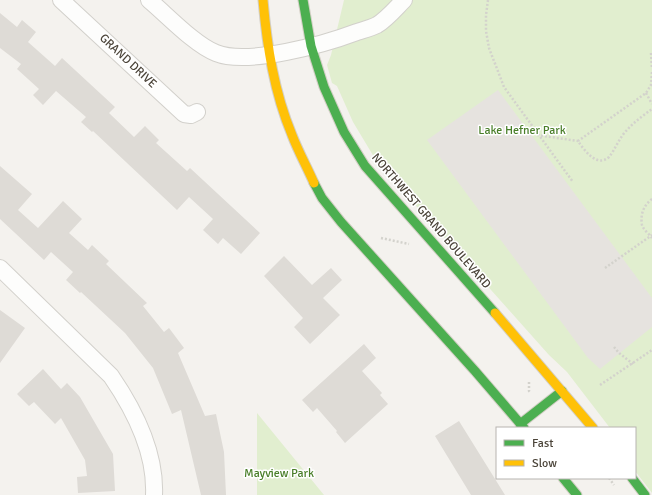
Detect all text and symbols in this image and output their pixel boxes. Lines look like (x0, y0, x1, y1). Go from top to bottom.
street label: GRAND DRIVE (96, 31, 160, 92)
park label: Lake Hefner Park (478, 123, 566, 138)
street label: NORTHWEST GRAND BOULEVARD (368, 150, 494, 292)
legend (496, 427, 636, 479)
text: Fast (532, 436, 553, 451)
text: Slow (532, 456, 557, 471)
park label: Mayview Park (244, 466, 314, 481)

